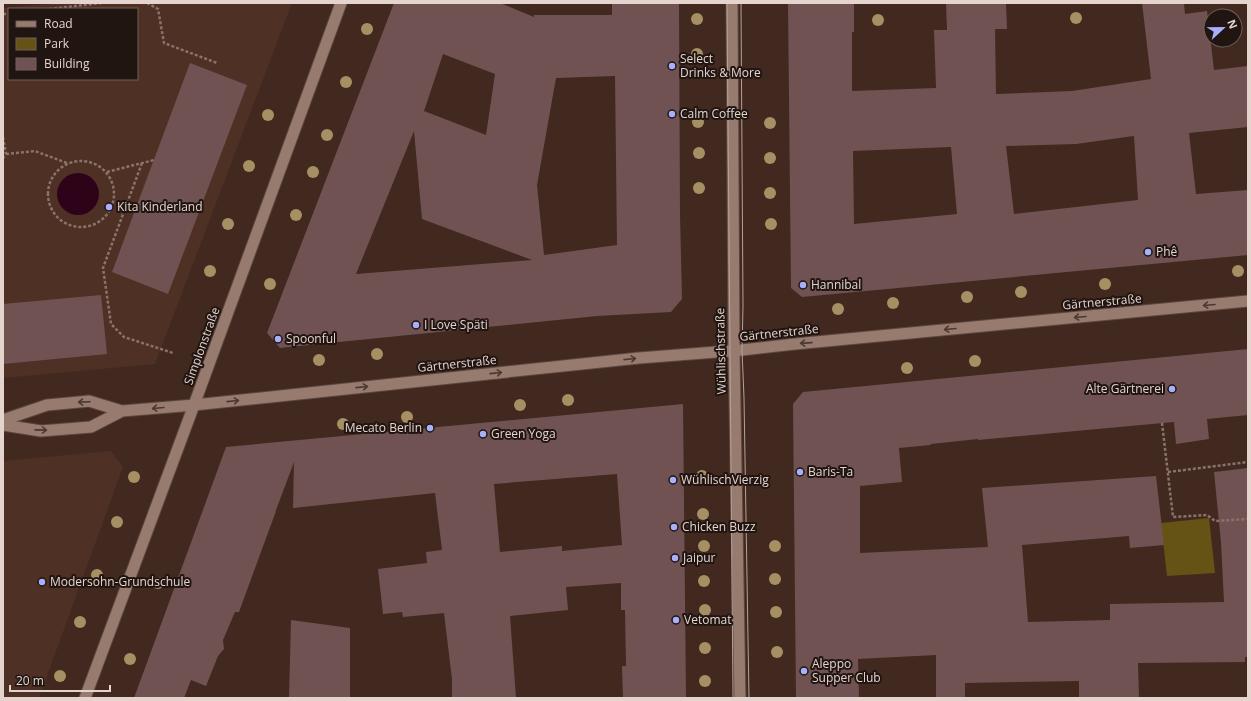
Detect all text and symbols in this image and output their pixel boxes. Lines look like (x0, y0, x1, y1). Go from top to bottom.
legend (8, 8, 138, 80)
north arrow (1203, 8, 1243, 48)
text: Road (44, 15, 73, 32)
text: N (1224, 17, 1241, 31)
text: Park (44, 35, 70, 52)
place label: Select Drinks & More (680, 50, 761, 81)
text: Building (44, 55, 90, 72)
marker: Select Drinks & More (667, 61, 677, 71)
place label: Calm Coffee (680, 105, 748, 122)
marker: Calm Coffee (667, 109, 677, 119)
place label: Kita Kinderland (117, 198, 203, 215)
marker: Kita Kinderland (104, 202, 114, 212)
place label: Phê (1156, 243, 1178, 260)
marker: Phê (1143, 247, 1153, 257)
place label: Hannibal (811, 276, 861, 293)
marker: Hannibal (798, 280, 808, 290)
street label: Gärtnerstraße (1062, 290, 1142, 313)
one-way arrow (1203, 301, 1216, 309)
street label: Simplonstraße (180, 304, 224, 387)
street label: Wühlischstraße (711, 307, 730, 394)
one-way arrow (1074, 313, 1087, 321)
place label: I Love Späti (424, 316, 488, 333)
marker: I Love Späti (411, 320, 421, 330)
street label: Gärtnerstraße (739, 320, 820, 345)
one-way arrow (944, 326, 957, 333)
place label: Spoonful (286, 330, 336, 347)
marker: Spoonful (273, 334, 283, 344)
one-way arrow (800, 339, 813, 346)
street label: Gärtnerstraße (417, 351, 498, 376)
one-way arrow (623, 355, 636, 363)
one-way arrow (489, 370, 502, 377)
place label: Alte Gärtnerei (1086, 380, 1164, 397)
one-way arrow (355, 384, 368, 391)
marker: Alte Gärtnerei (1167, 384, 1177, 394)
one-way arrow (226, 397, 239, 405)
one-way arrow (78, 398, 91, 406)
one-way arrow (152, 404, 165, 411)
place label: Mecato Berlin (345, 419, 422, 436)
marker: Mecato Berlin (425, 423, 435, 433)
place label: Green Yoga (491, 425, 556, 442)
one-way arrow (35, 427, 48, 434)
marker: Green Yoga (478, 429, 488, 439)
place label: Baris-Ta (808, 463, 853, 480)
marker: Baris-Ta (795, 467, 805, 477)
place label: WühlischVierzig (681, 471, 769, 488)
marker: WühlischVierzig (668, 475, 678, 485)
place label: Chicken Buzz (682, 518, 756, 535)
marker: Chicken Buzz (669, 522, 679, 532)
place label: Jaipur (682, 549, 716, 566)
marker: Jaipur (670, 553, 680, 563)
place label: Modersohn-Grundschule (50, 573, 190, 590)
marker: Modersohn-Grundschule (37, 577, 47, 587)
place label: Vetomat (684, 611, 731, 628)
marker: Vetomat (671, 615, 681, 625)
place label: Aleppo Supper Club (812, 655, 881, 686)
marker: Aleppo Supper Club (799, 666, 809, 676)
scale bar (10, 667, 110, 693)
text: 20 m (16, 672, 44, 689)

